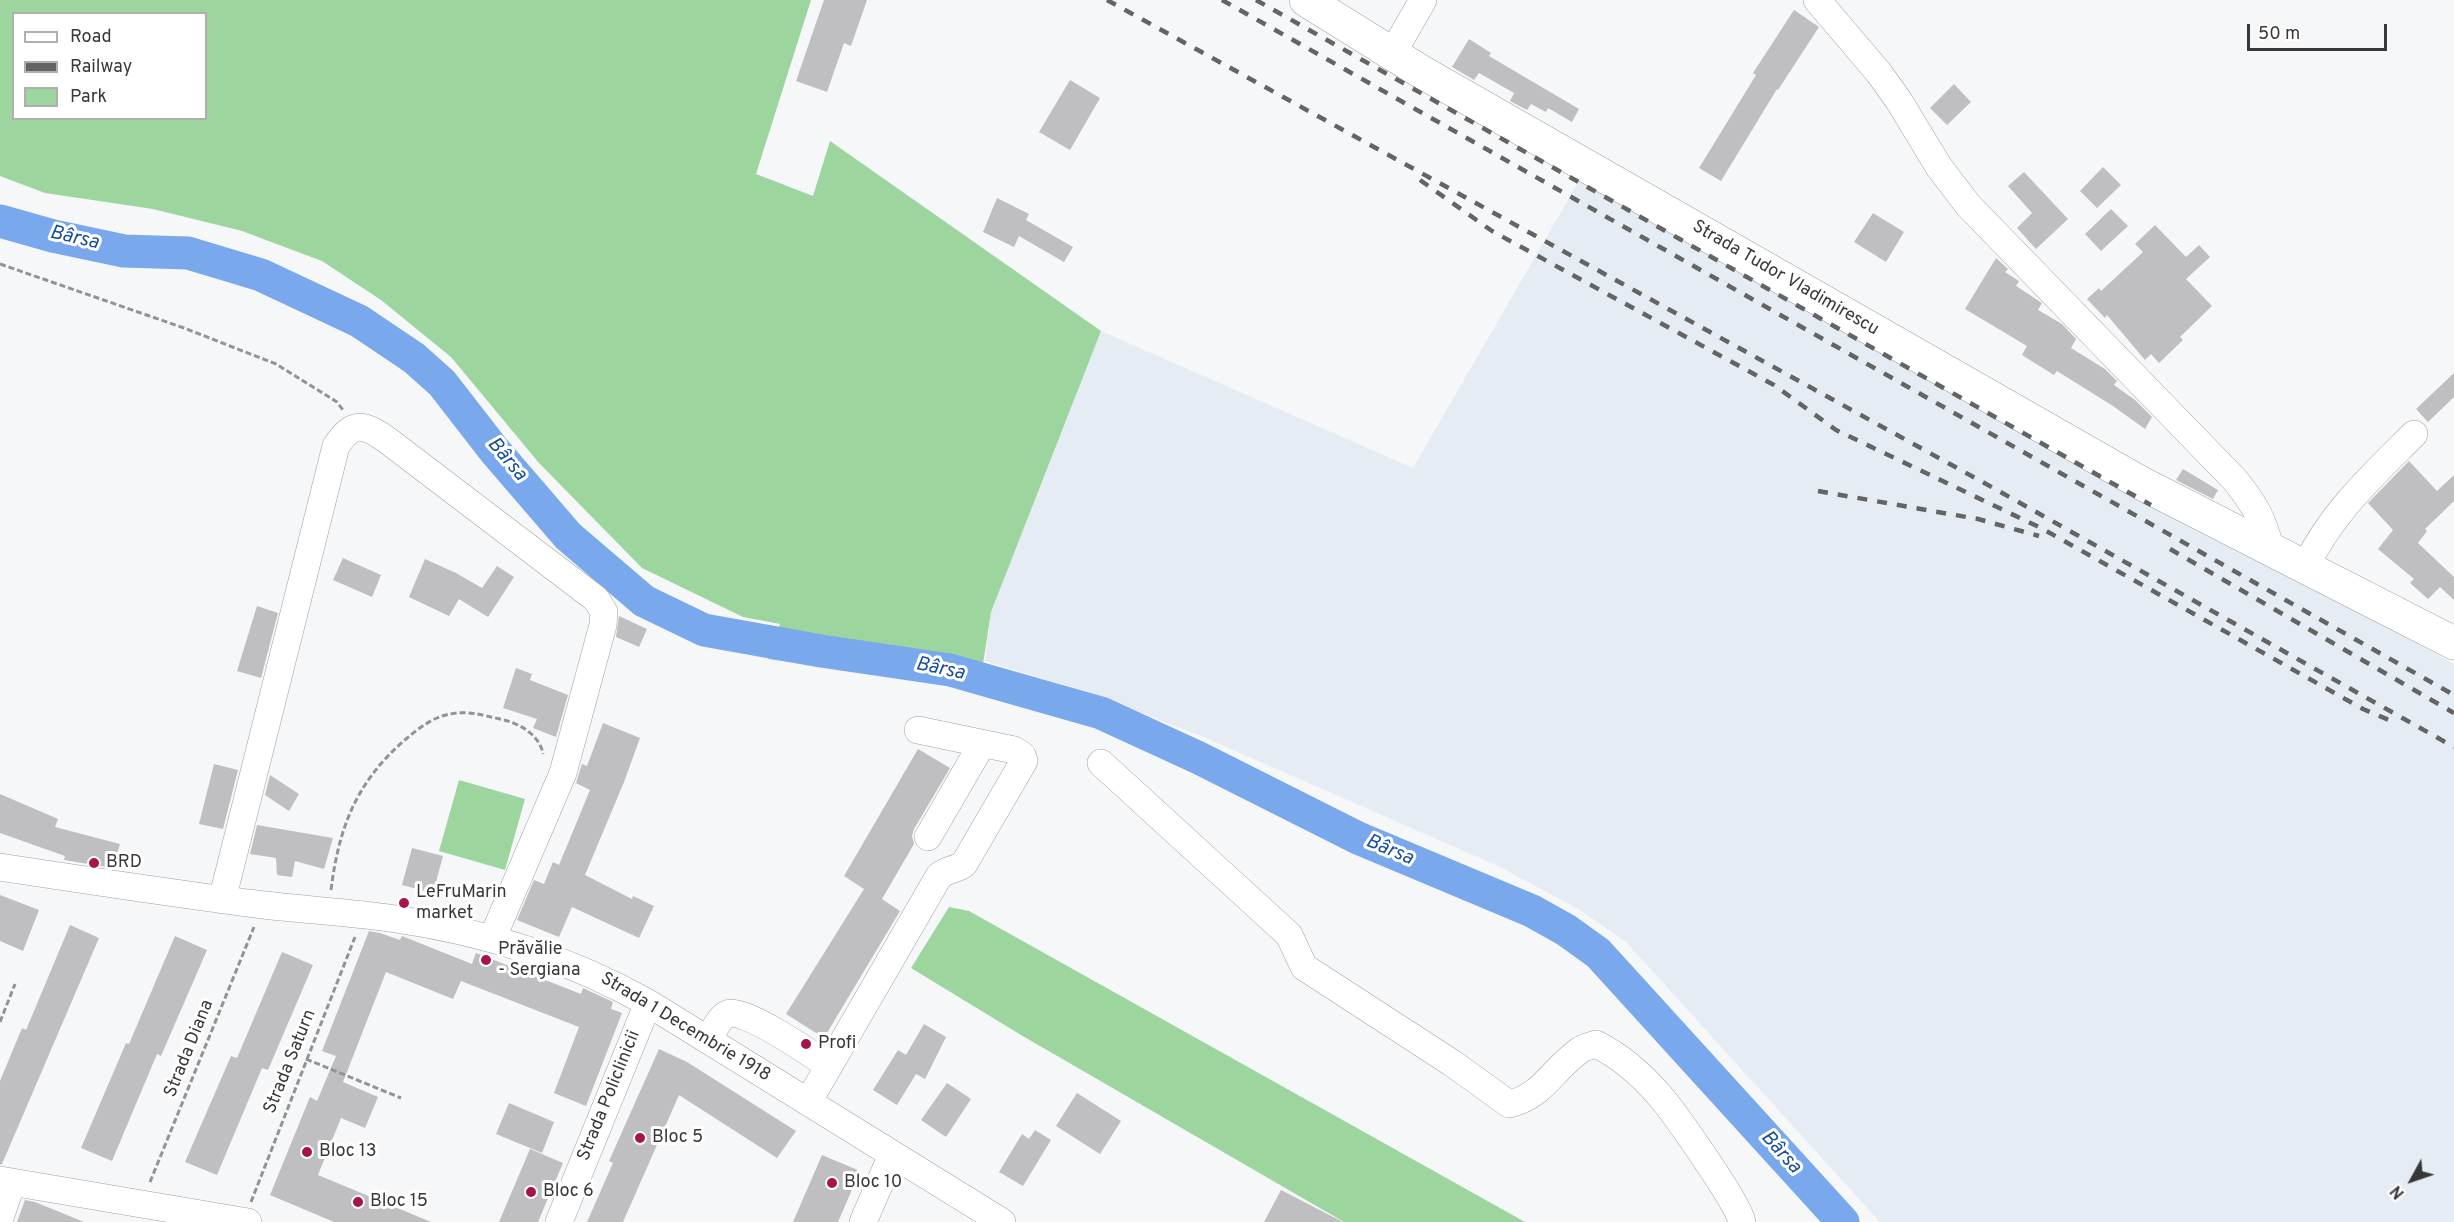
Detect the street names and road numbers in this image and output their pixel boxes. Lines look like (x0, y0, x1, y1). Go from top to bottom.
street label: Strada Tudor Vladimirescu (1688, 217, 1882, 341)
street label: Strada 1 Decembrie 1918 (596, 969, 774, 1087)
street label: Strada Diana (161, 997, 219, 1101)
street label: Strada Saturn (260, 1007, 322, 1117)
street label: Strada Policlinicii (574, 1028, 646, 1164)

